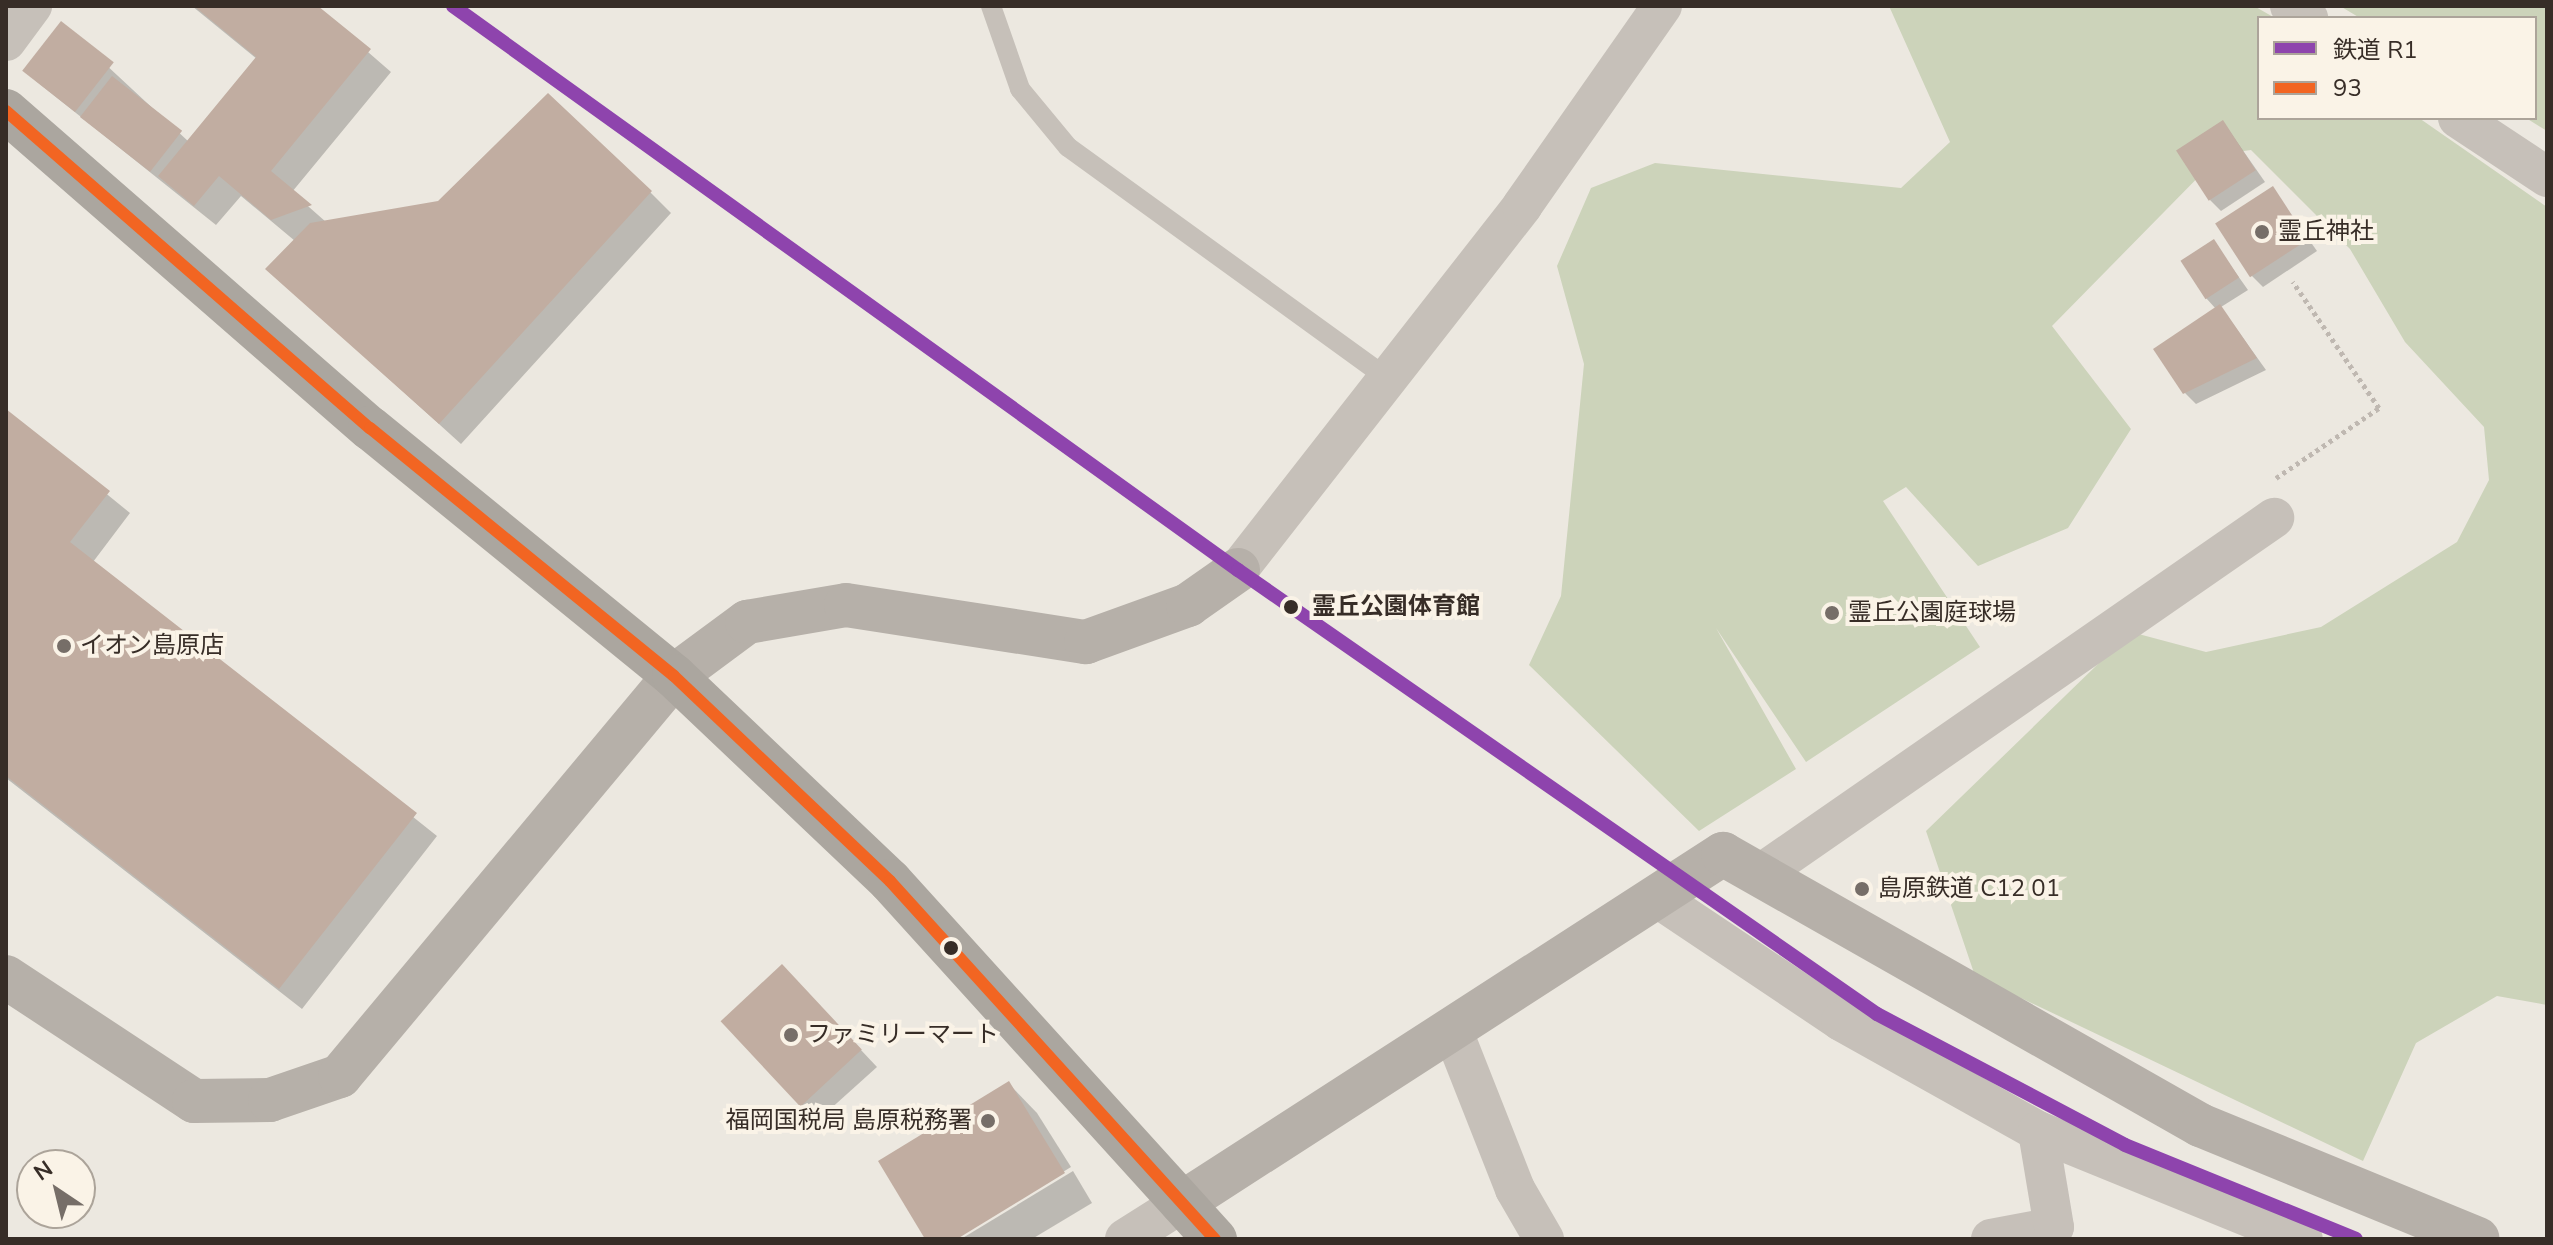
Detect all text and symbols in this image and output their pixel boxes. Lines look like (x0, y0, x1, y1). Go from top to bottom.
legend (2257, 16, 2537, 120)
text: 鉄道 R1 (2333, 34, 2418, 66)
text: 93 (2333, 72, 2362, 104)
place label: 霊丘神社 (2278, 218, 2374, 246)
marker: 霊丘神社 (2253, 223, 2271, 241)
marker: 霊丘公園体育館 (1277, 593, 1305, 621)
place label: 霊丘公園体育館 (1312, 593, 1480, 621)
place label: 霊丘公園庭球場 (1848, 599, 2016, 627)
marker: 霊丘公園庭球場 (1823, 604, 1841, 622)
place label: イオン島原店 (80, 632, 224, 660)
marker: イオン島原店 (55, 637, 73, 655)
place label: 島原鉄道 C12 01 (1878, 875, 2060, 903)
marker: 島原鉄道 C12 01 (1853, 880, 1871, 898)
unlabelled marker (943, 940, 959, 956)
place label: ファミリーマート (807, 1021, 999, 1049)
marker: ファミリーマート (782, 1026, 800, 1044)
place label: 福岡国税局 島原税務署 (726, 1107, 972, 1135)
marker: 福岡国税局 島原税務署 (979, 1112, 997, 1130)
north arrow (16, 1149, 96, 1229)
text: N (28, 1154, 59, 1188)

